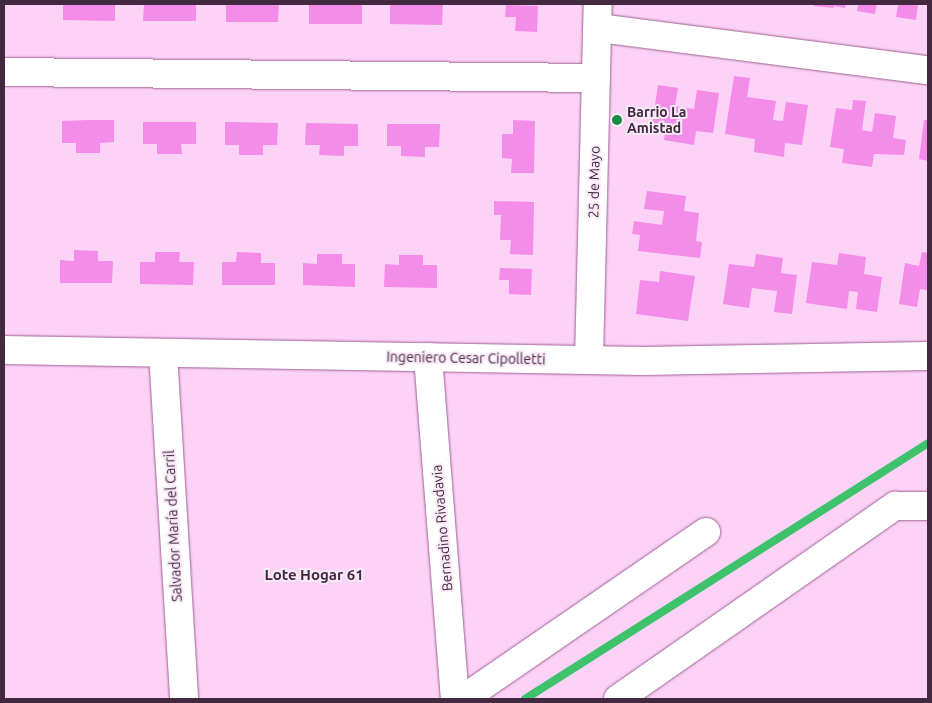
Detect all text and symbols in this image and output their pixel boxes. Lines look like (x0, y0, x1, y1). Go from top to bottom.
place label: Barrio La Amistad (627, 104, 686, 136)
marker: Barrio La Amistad (611, 114, 623, 126)
street label: 25 de Mayo (585, 146, 603, 218)
street label: Ingeniero Cesar Cipolletti (386, 348, 546, 368)
street label: Salvador María del Carril (161, 450, 185, 602)
street label: Bernadino Rivadavia (428, 464, 456, 592)
district label: Lote Hogar 61 (264, 566, 364, 584)

